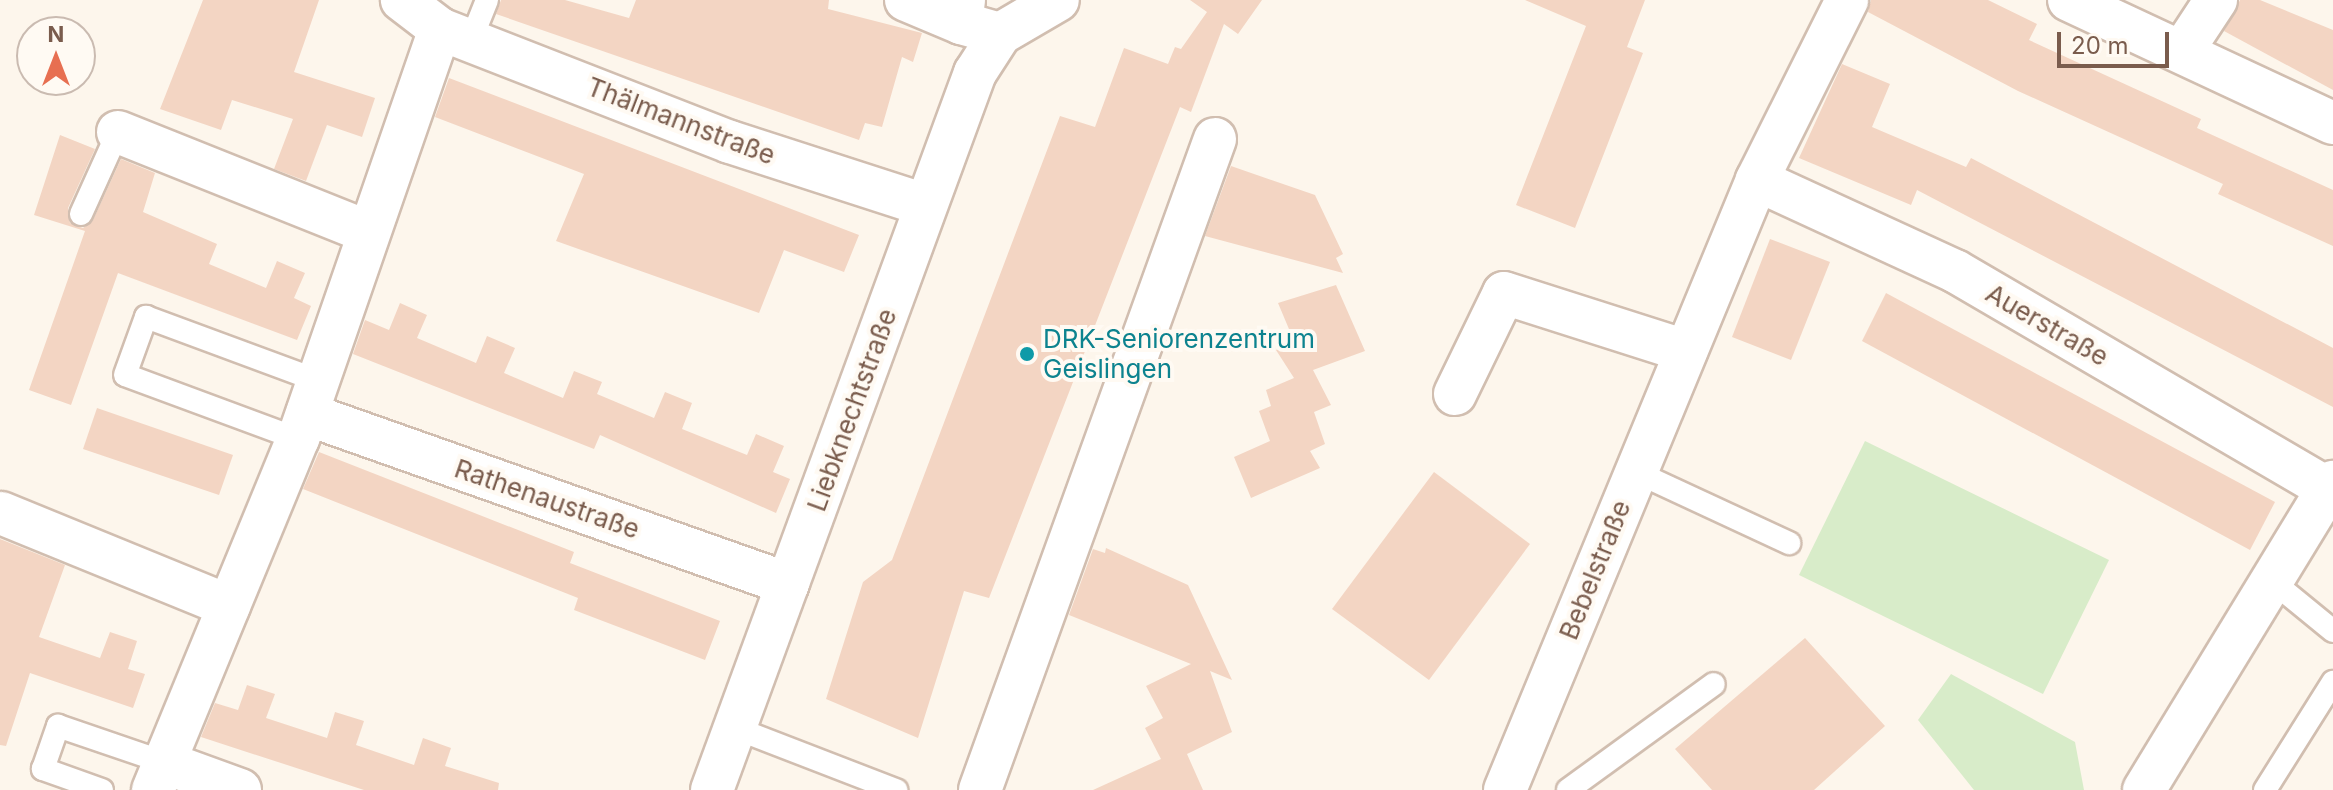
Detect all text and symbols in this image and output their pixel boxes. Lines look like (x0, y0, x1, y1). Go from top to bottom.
north arrow (16, 16, 96, 96)
scale bar (2061, 16, 2173, 66)
text: N (48, 21, 64, 47)
text: 20 m (2071, 31, 2129, 60)
street label: Thälmannstraße (583, 71, 779, 171)
street label: Auerstraße (1980, 277, 2114, 373)
street label: Liebknechtstraße (801, 305, 903, 515)
place label: DRK-Seniorenzentrum Geislingen (1043, 323, 1315, 384)
marker: DRK-Seniorenzentrum Geislingen (1018, 345, 1036, 363)
street label: Rathenaustraße (451, 453, 643, 545)
street label: Bebelstraße (1553, 496, 1637, 644)

